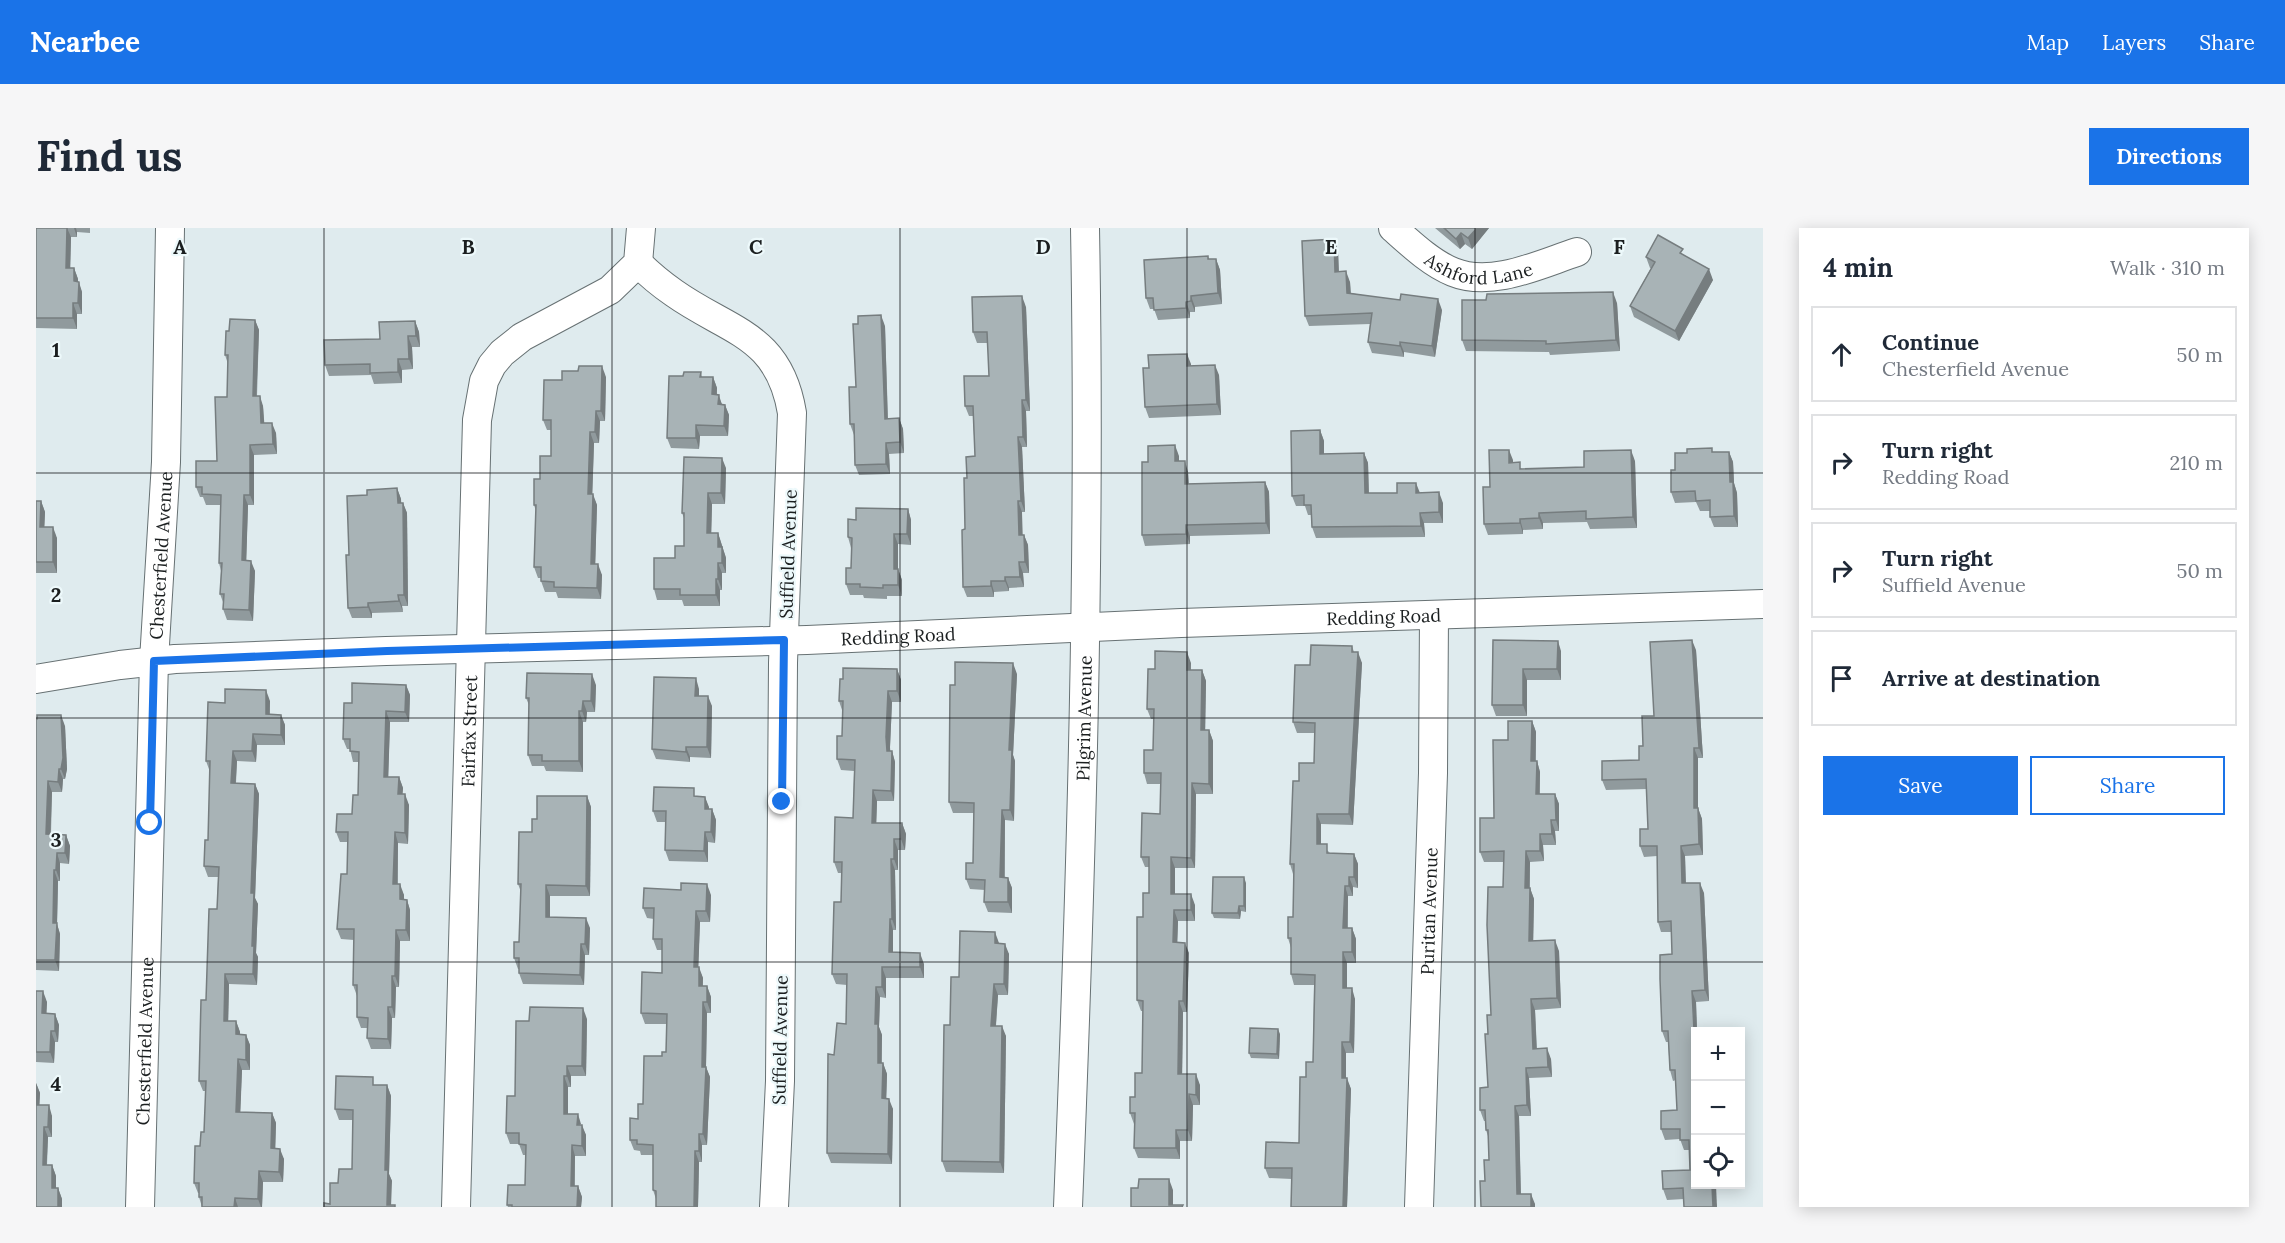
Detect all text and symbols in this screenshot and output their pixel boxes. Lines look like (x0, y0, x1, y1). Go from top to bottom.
text: Nearbee (30, 24, 140, 60)
text: Map (2026, 29, 2069, 56)
text: Layers (2102, 29, 2166, 56)
text: Share (2199, 29, 2255, 56)
button: Directions (2089, 128, 2249, 185)
text: Find us (36, 129, 182, 183)
text: A (173, 234, 187, 259)
text: B (461, 234, 475, 259)
text: C (749, 234, 763, 259)
text: D (1035, 234, 1051, 259)
text: E (1325, 234, 1337, 259)
text: F (1613, 234, 1625, 259)
street label: Ashford Lane (1420, 247, 1536, 289)
text: 4 min (1823, 251, 1893, 284)
text: Walk · 310 m (2110, 255, 2225, 280)
text: Continue (1882, 328, 1979, 356)
text: 1 (52, 337, 60, 362)
icon: ahead (1825, 338, 1858, 371)
text: 50 m (2177, 342, 2223, 367)
text: Chesterfield Avenue (1882, 356, 2069, 381)
text: Turn right (1882, 436, 1993, 464)
icon: right (1825, 446, 1858, 479)
text: 210 m (2169, 450, 2223, 475)
text: Redding Road (1882, 464, 2010, 489)
street label: Chesterfield Avenue (144, 470, 177, 640)
street label: Suffield Avenue (774, 489, 802, 619)
text: Turn right (1882, 544, 1993, 572)
icon: right (1825, 554, 1858, 587)
text: 50 m (2177, 558, 2223, 583)
text: Suffield Avenue (1882, 572, 2026, 597)
text: 2 (51, 582, 61, 607)
street label: Redding Road (1326, 603, 1442, 630)
street label: Redding Road (840, 622, 956, 650)
street label: Pilgrim Avenue (1071, 655, 1096, 781)
icon: arrive (1825, 662, 1858, 695)
text: Arrive at destination (1882, 664, 2100, 692)
street label: Fairfax Street (456, 675, 482, 787)
button: Save (1823, 756, 2018, 815)
button: Share (2030, 756, 2225, 815)
route end (768, 788, 794, 814)
route start (136, 809, 162, 835)
text: 3 (50, 827, 62, 852)
street label: Puritan Avenue (1415, 847, 1442, 975)
street label: Chesterfield Avenue (131, 956, 158, 1126)
street label: Suffield Avenue (767, 975, 793, 1105)
map controls (1691, 1027, 1745, 1189)
button: + (1691, 1027, 1745, 1081)
text: 4 (51, 1071, 62, 1096)
button: − (1691, 1081, 1745, 1135)
button: locate (1691, 1135, 1745, 1189)

